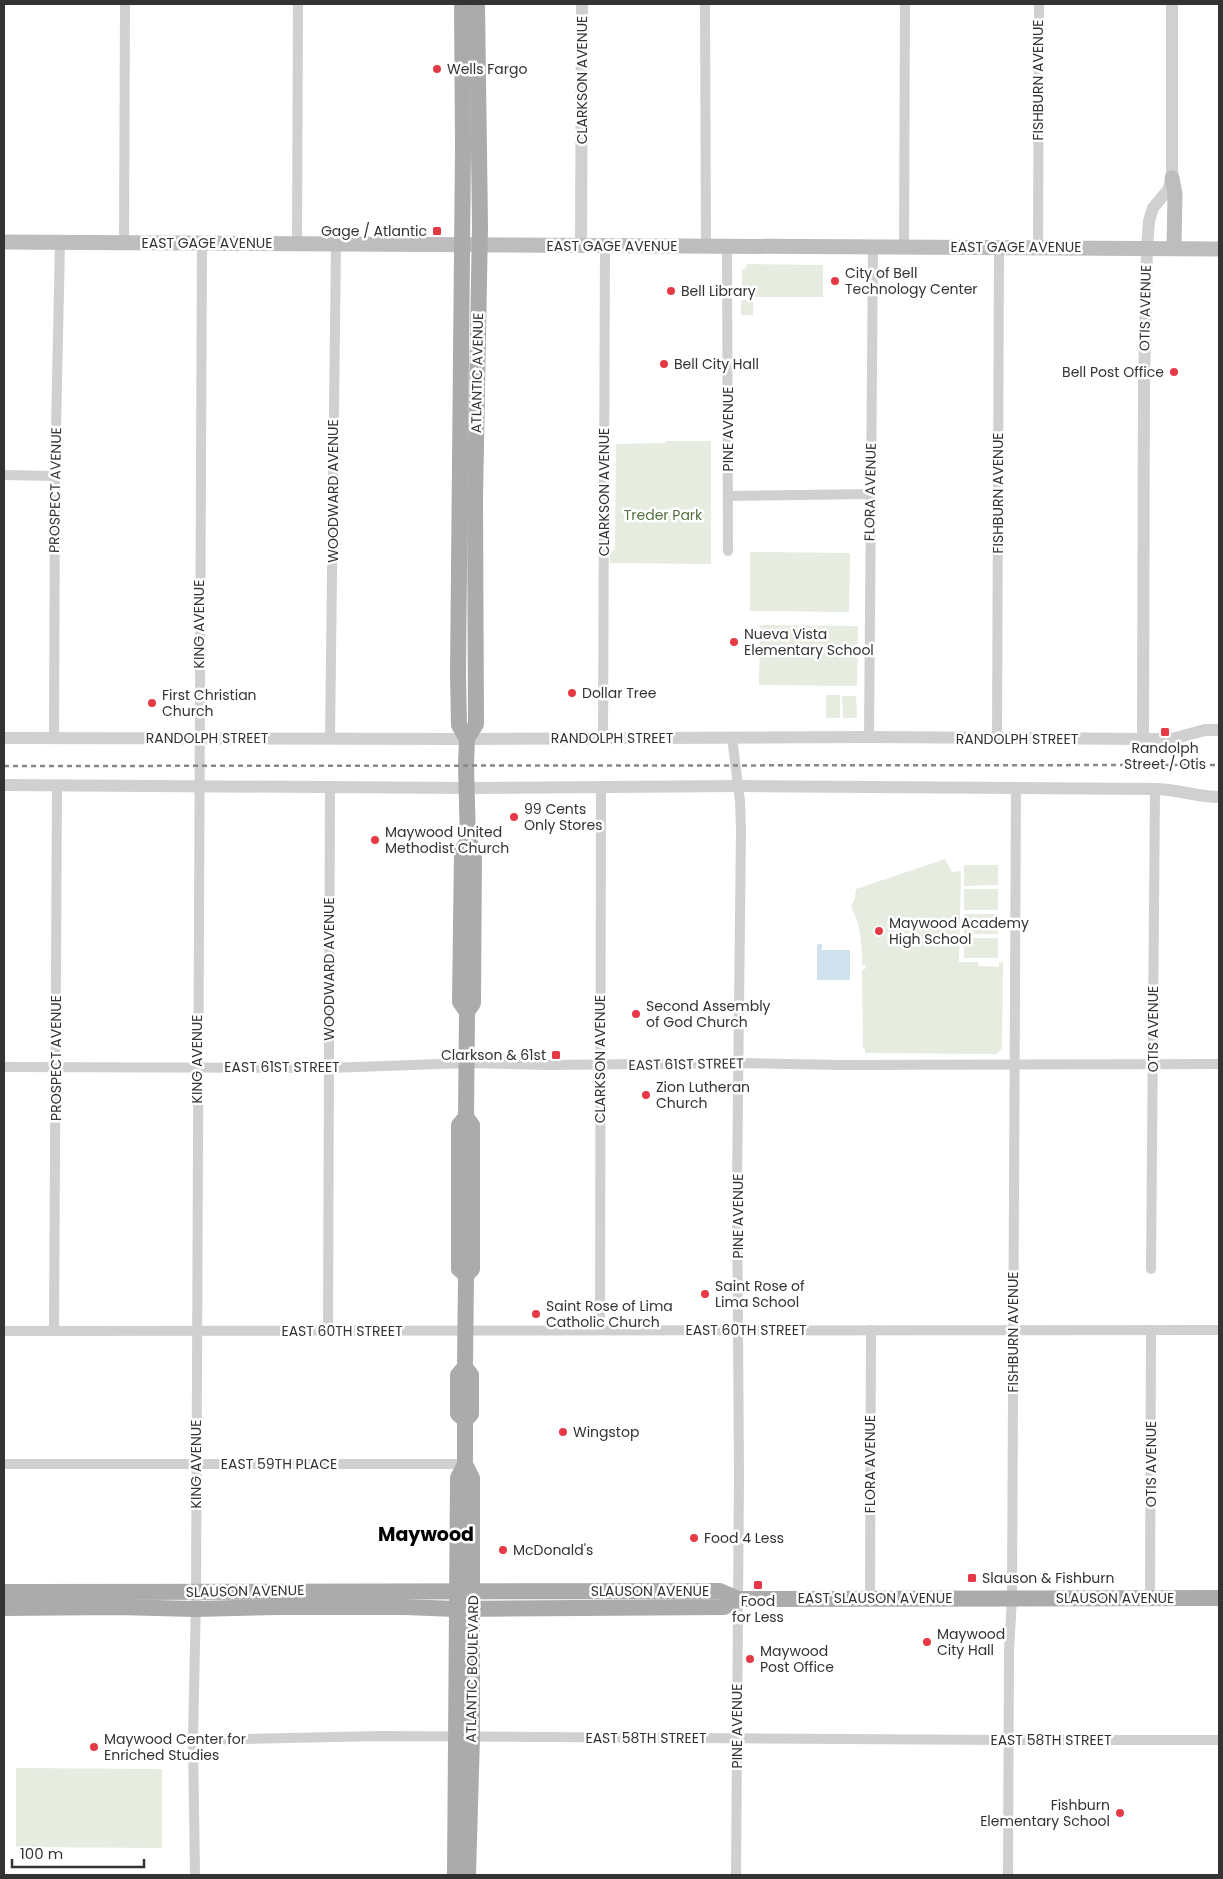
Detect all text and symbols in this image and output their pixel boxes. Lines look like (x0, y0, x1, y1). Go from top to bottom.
street label: CLARKSON AVENUE (572, 16, 592, 144)
street label: FISHBURN AVENUE (1028, 19, 1048, 141)
place label: Wells Fargo (447, 59, 527, 79)
marker: Wells Fargo (431, 63, 443, 75)
place label: Gage / Atlantic (321, 221, 427, 241)
marker: Gage / Atlantic (431, 225, 443, 237)
street label: EAST GAGE AVENUE (142, 233, 272, 253)
street label: EAST GAGE AVENUE (547, 236, 677, 256)
street label: EAST GAGE AVENUE (951, 237, 1081, 257)
place label: City of Bell Technology Center (845, 263, 978, 299)
street label: OTIS AVENUE (1134, 265, 1156, 351)
marker: City of Bell Technology Center (829, 275, 841, 287)
place label: Bell Library (681, 281, 756, 301)
marker: Bell Library (665, 285, 677, 297)
street label: ATLANTIC AVENUE (466, 313, 488, 433)
place label: Bell City Hall (674, 354, 759, 374)
marker: Bell City Hall (658, 358, 670, 370)
place label: Bell Post Office (1062, 362, 1164, 382)
marker: Bell Post Office (1168, 366, 1180, 378)
street label: PINE AVENUE (718, 387, 738, 471)
street label: WOODWARD AVENUE (323, 419, 343, 563)
street label: PROSPECT AVENUE (44, 427, 66, 553)
street label: CLARKSON AVENUE (594, 428, 614, 556)
street label: FISHBURN AVENUE (988, 432, 1008, 554)
street label: FLORA AVENUE (859, 443, 881, 541)
park label: Treder Park (624, 505, 703, 525)
street label: KING AVENUE (189, 580, 209, 668)
place label: Nueva Vista Elementary School (744, 624, 874, 660)
marker: Nueva Vista Elementary School (728, 636, 740, 648)
place label: Dollar Tree (582, 683, 657, 703)
place label: First Christian Church (162, 685, 257, 721)
marker: Dollar Tree (566, 687, 578, 699)
marker: First Christian Church (146, 697, 158, 709)
marker: Randolph Street / Otis (1159, 726, 1171, 738)
street label: RANDOLPH STREET (146, 728, 269, 748)
street label: RANDOLPH STREET (551, 728, 674, 748)
street label: RANDOLPH STREET (956, 729, 1079, 749)
place label: Randolph Street / Otis (1124, 738, 1206, 774)
place label: 99 Cents Only Stores (524, 799, 603, 835)
marker: 99 Cents Only Stores (508, 811, 520, 823)
place label: Maywood United Methodist Church (385, 822, 509, 858)
marker: Maywood United Methodist Church (369, 834, 381, 846)
street label: WOODWARD AVENUE (319, 897, 339, 1041)
place label: Maywood Academy High School (889, 913, 1029, 949)
marker: Maywood Academy High School (873, 925, 885, 937)
street label: OTIS AVENUE (1143, 986, 1163, 1072)
street label: PROSPECT AVENUE (46, 995, 66, 1121)
street label: CLARKSON AVENUE (590, 995, 610, 1123)
place label: Second Assembly of God Church (646, 996, 771, 1032)
marker: Second Assembly of God Church (630, 1008, 642, 1020)
street label: KING AVENUE (187, 1015, 207, 1103)
place label: Clarkson & 61st (441, 1045, 546, 1065)
marker: Clarkson & 61st (550, 1049, 562, 1061)
street label: EAST 61ST STREET (628, 1053, 744, 1075)
street label: EAST 61ST STREET (224, 1057, 340, 1077)
place label: Zion Lutheran Church (656, 1077, 750, 1113)
marker: Zion Lutheran Church (640, 1089, 652, 1101)
street label: PINE AVENUE (728, 1174, 748, 1258)
street label: FISHBURN AVENUE (1003, 1271, 1023, 1393)
place label: Saint Rose of Lima School (715, 1276, 805, 1312)
marker: Saint Rose of Lima School (699, 1288, 711, 1300)
place label: Saint Rose of Lima Catholic Church (546, 1296, 673, 1332)
marker: Saint Rose of Lima Catholic Church (530, 1308, 542, 1320)
street label: EAST 60TH STREET (685, 1320, 807, 1340)
street label: EAST 60TH STREET (281, 1321, 403, 1341)
street label: FLORA AVENUE (860, 1415, 880, 1513)
street label: KING AVENUE (186, 1420, 206, 1508)
street label: OTIS AVENUE (1141, 1421, 1161, 1507)
place label: Wingstop (573, 1422, 639, 1442)
marker: Wingstop (557, 1426, 569, 1438)
street label: EAST 59TH PLACE (221, 1454, 337, 1474)
district label: Maywood (378, 1521, 474, 1548)
place label: Food 4 Less (704, 1528, 784, 1548)
marker: Food 4 Less (688, 1532, 700, 1544)
place label: McDonald's (513, 1540, 593, 1560)
marker: McDonald's (497, 1544, 509, 1556)
place label: Slauson & Fishburn (982, 1568, 1115, 1588)
marker: Slauson & Fishburn (966, 1572, 978, 1584)
marker: Food for Less (752, 1579, 764, 1591)
street label: SLAUSON AVENUE (186, 1580, 304, 1602)
street label: SLAUSON AVENUE (591, 1581, 709, 1601)
street label: EAST SLAUSON AVENUE (798, 1588, 952, 1608)
street label: SLAUSON AVENUE (1056, 1588, 1174, 1608)
place label: Food for Less (732, 1591, 784, 1627)
street label: ATLANTIC BOULEVARD (461, 1595, 483, 1743)
place label: Maywood City Hall (937, 1624, 1005, 1660)
marker: Maywood City Hall (921, 1636, 933, 1648)
place label: Maywood Post Office (760, 1641, 834, 1677)
marker: Maywood Post Office (744, 1653, 756, 1665)
street label: PINE AVENUE (727, 1684, 747, 1768)
street label: EAST 58TH STREET (585, 1728, 707, 1748)
place label: Maywood Center for Enriched Studies (104, 1729, 246, 1765)
street label: EAST 58TH STREET (990, 1730, 1112, 1750)
marker: Maywood Center for Enriched Studies (88, 1741, 100, 1753)
place label: Fishburn Elementary School (980, 1795, 1110, 1831)
marker: Fishburn Elementary School (1114, 1807, 1126, 1819)
scale bar (12, 1836, 145, 1868)
text: 100 m (20, 1843, 63, 1864)

